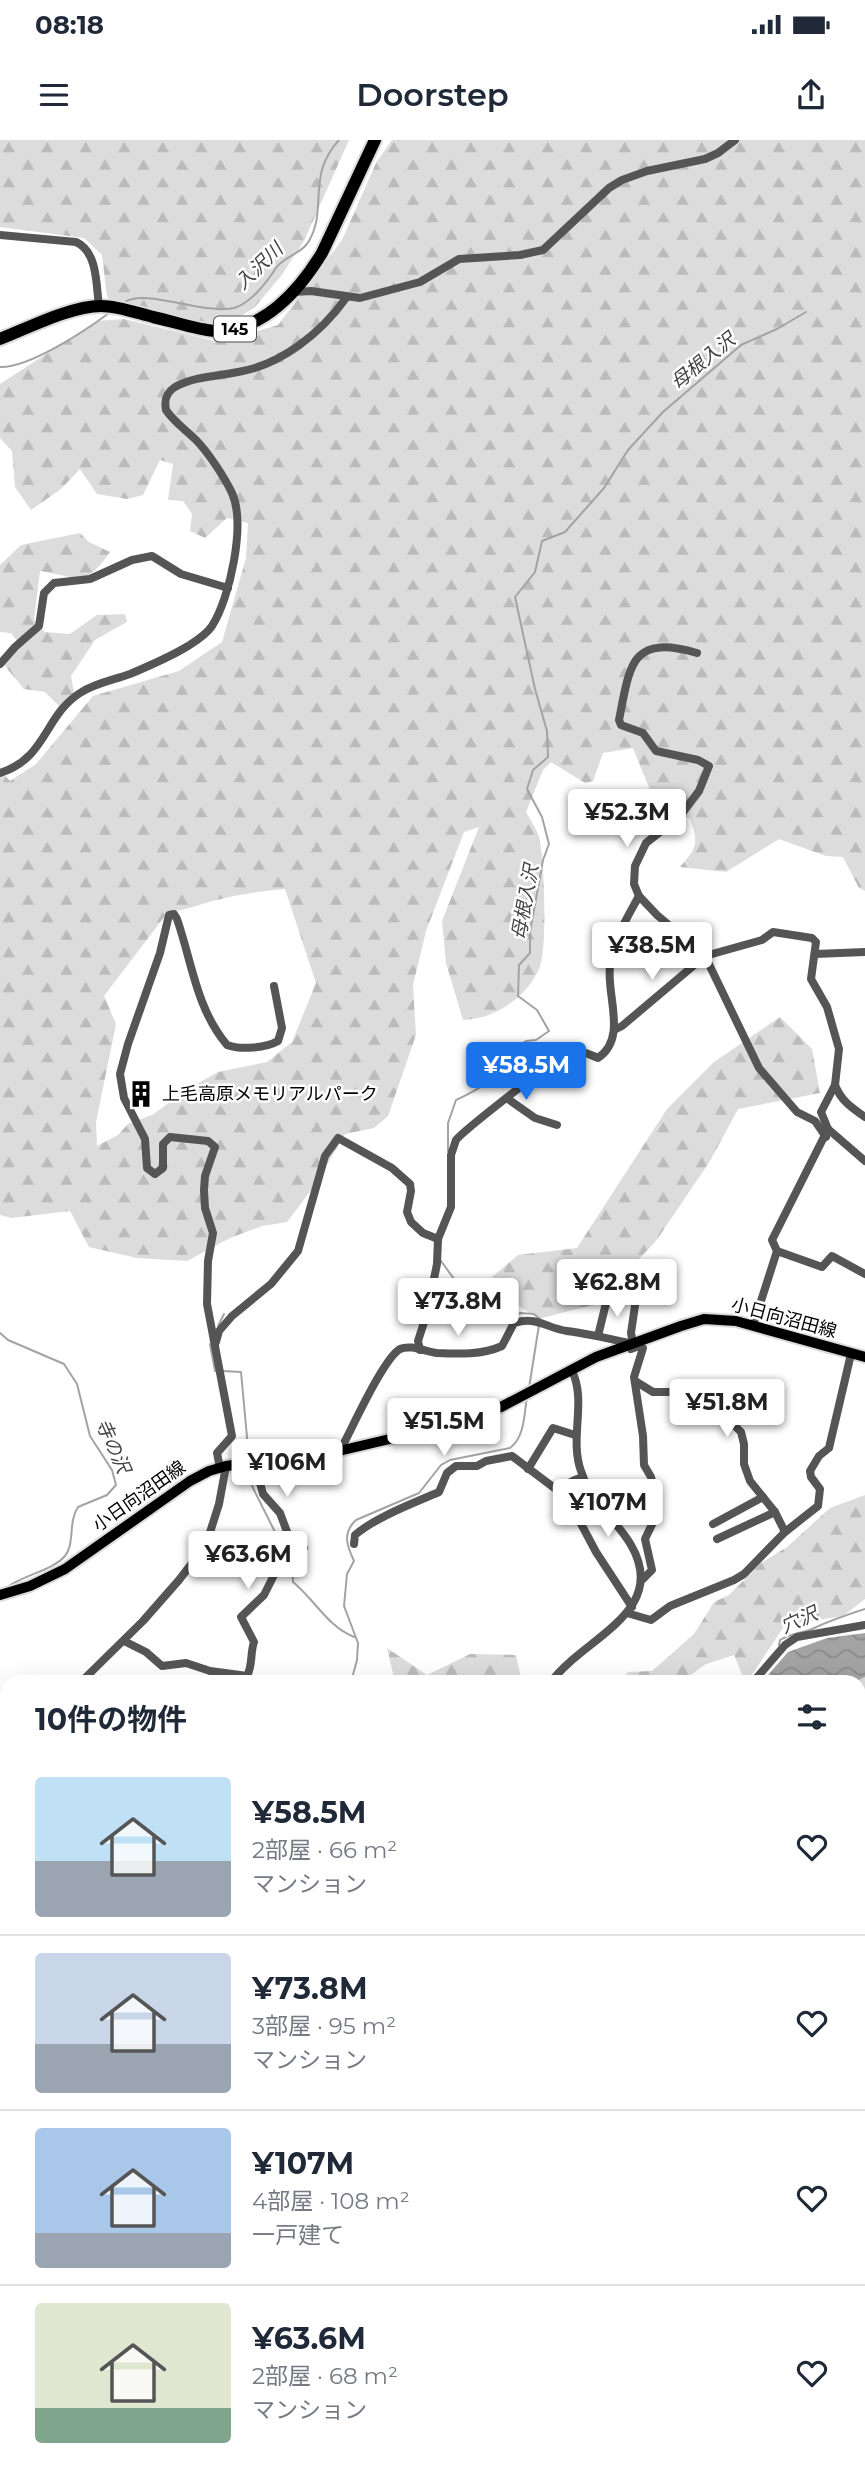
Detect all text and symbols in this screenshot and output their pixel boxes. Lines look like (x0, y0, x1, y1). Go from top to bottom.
text: 08:18 (35, 9, 104, 41)
text: Doorstep (356, 75, 509, 114)
icon: menu (35, 76, 73, 114)
icon: share (792, 76, 830, 114)
water label: 入沢川 (231, 237, 289, 294)
road number: 145 (214, 316, 256, 342)
water label: 母根入沢 (666, 326, 742, 394)
pin: ¥52.3M (570, 790, 684, 849)
text: ¥52.3M (584, 798, 670, 826)
water label: 母根入沢 (507, 860, 543, 941)
pin: ¥38.5M (595, 922, 709, 982)
text: ¥38.5M (608, 931, 696, 959)
pin: ¥58.5M (469, 1042, 583, 1102)
text: ¥58.5M (482, 1051, 570, 1079)
building icon: 上毛高原メモリアルパーク (126, 1079, 156, 1109)
place label: 上毛高原メモリアルパーク (162, 1083, 378, 1105)
pin: ¥62.8M (560, 1260, 674, 1319)
text: ¥62.8M (573, 1268, 661, 1296)
pin: ¥73.8M (401, 1278, 515, 1338)
text: ¥73.8M (414, 1287, 502, 1315)
street label: 小日向沼田線 (729, 1293, 839, 1343)
pin: ¥51.8M (670, 1380, 784, 1439)
text: ¥51.8M (685, 1388, 769, 1416)
pin: ¥51.5M (387, 1398, 501, 1458)
text: ¥51.5M (403, 1407, 485, 1435)
water label: 寺の沢 (91, 1415, 136, 1479)
pin: ¥106M (238, 1440, 336, 1499)
text: ¥106M (248, 1448, 326, 1476)
street label: 小日向沼田線 (88, 1456, 190, 1536)
pin: ¥107M (559, 1480, 657, 1539)
text: ¥107M (569, 1488, 647, 1516)
pin: ¥63.6M (191, 1532, 305, 1591)
text: ¥63.6M (204, 1540, 292, 1568)
water label: 穴沢 (777, 1601, 824, 1638)
icon: filters (793, 1698, 831, 1736)
text: 10件の物件 (35, 1701, 187, 1738)
text: ¥58.5M (252, 1794, 366, 1831)
icon: home (91, 1805, 175, 1889)
icon: heart (793, 1828, 831, 1866)
text: 2部屋 · 66 m² (252, 1836, 397, 1864)
text: マンション (252, 1870, 367, 1898)
text: ¥73.8M (252, 1970, 368, 2007)
icon: home (91, 1981, 175, 2065)
icon: heart (793, 2004, 831, 2042)
text: 3部屋 · 95 m² (252, 2012, 396, 2040)
text: マンション (252, 2046, 367, 2074)
text: ¥107M (252, 2145, 354, 2182)
icon: home (91, 2156, 175, 2240)
icon: heart (793, 2179, 831, 2217)
text: 4部屋 · 108 m² (252, 2187, 410, 2215)
text: 一戸建て (252, 2221, 344, 2249)
text: ¥63.6M (252, 2320, 366, 2357)
icon: home (91, 2331, 175, 2415)
icon: heart (793, 2354, 831, 2392)
text: 2部屋 · 68 m² (252, 2362, 398, 2390)
text: マンション (252, 2396, 367, 2424)

